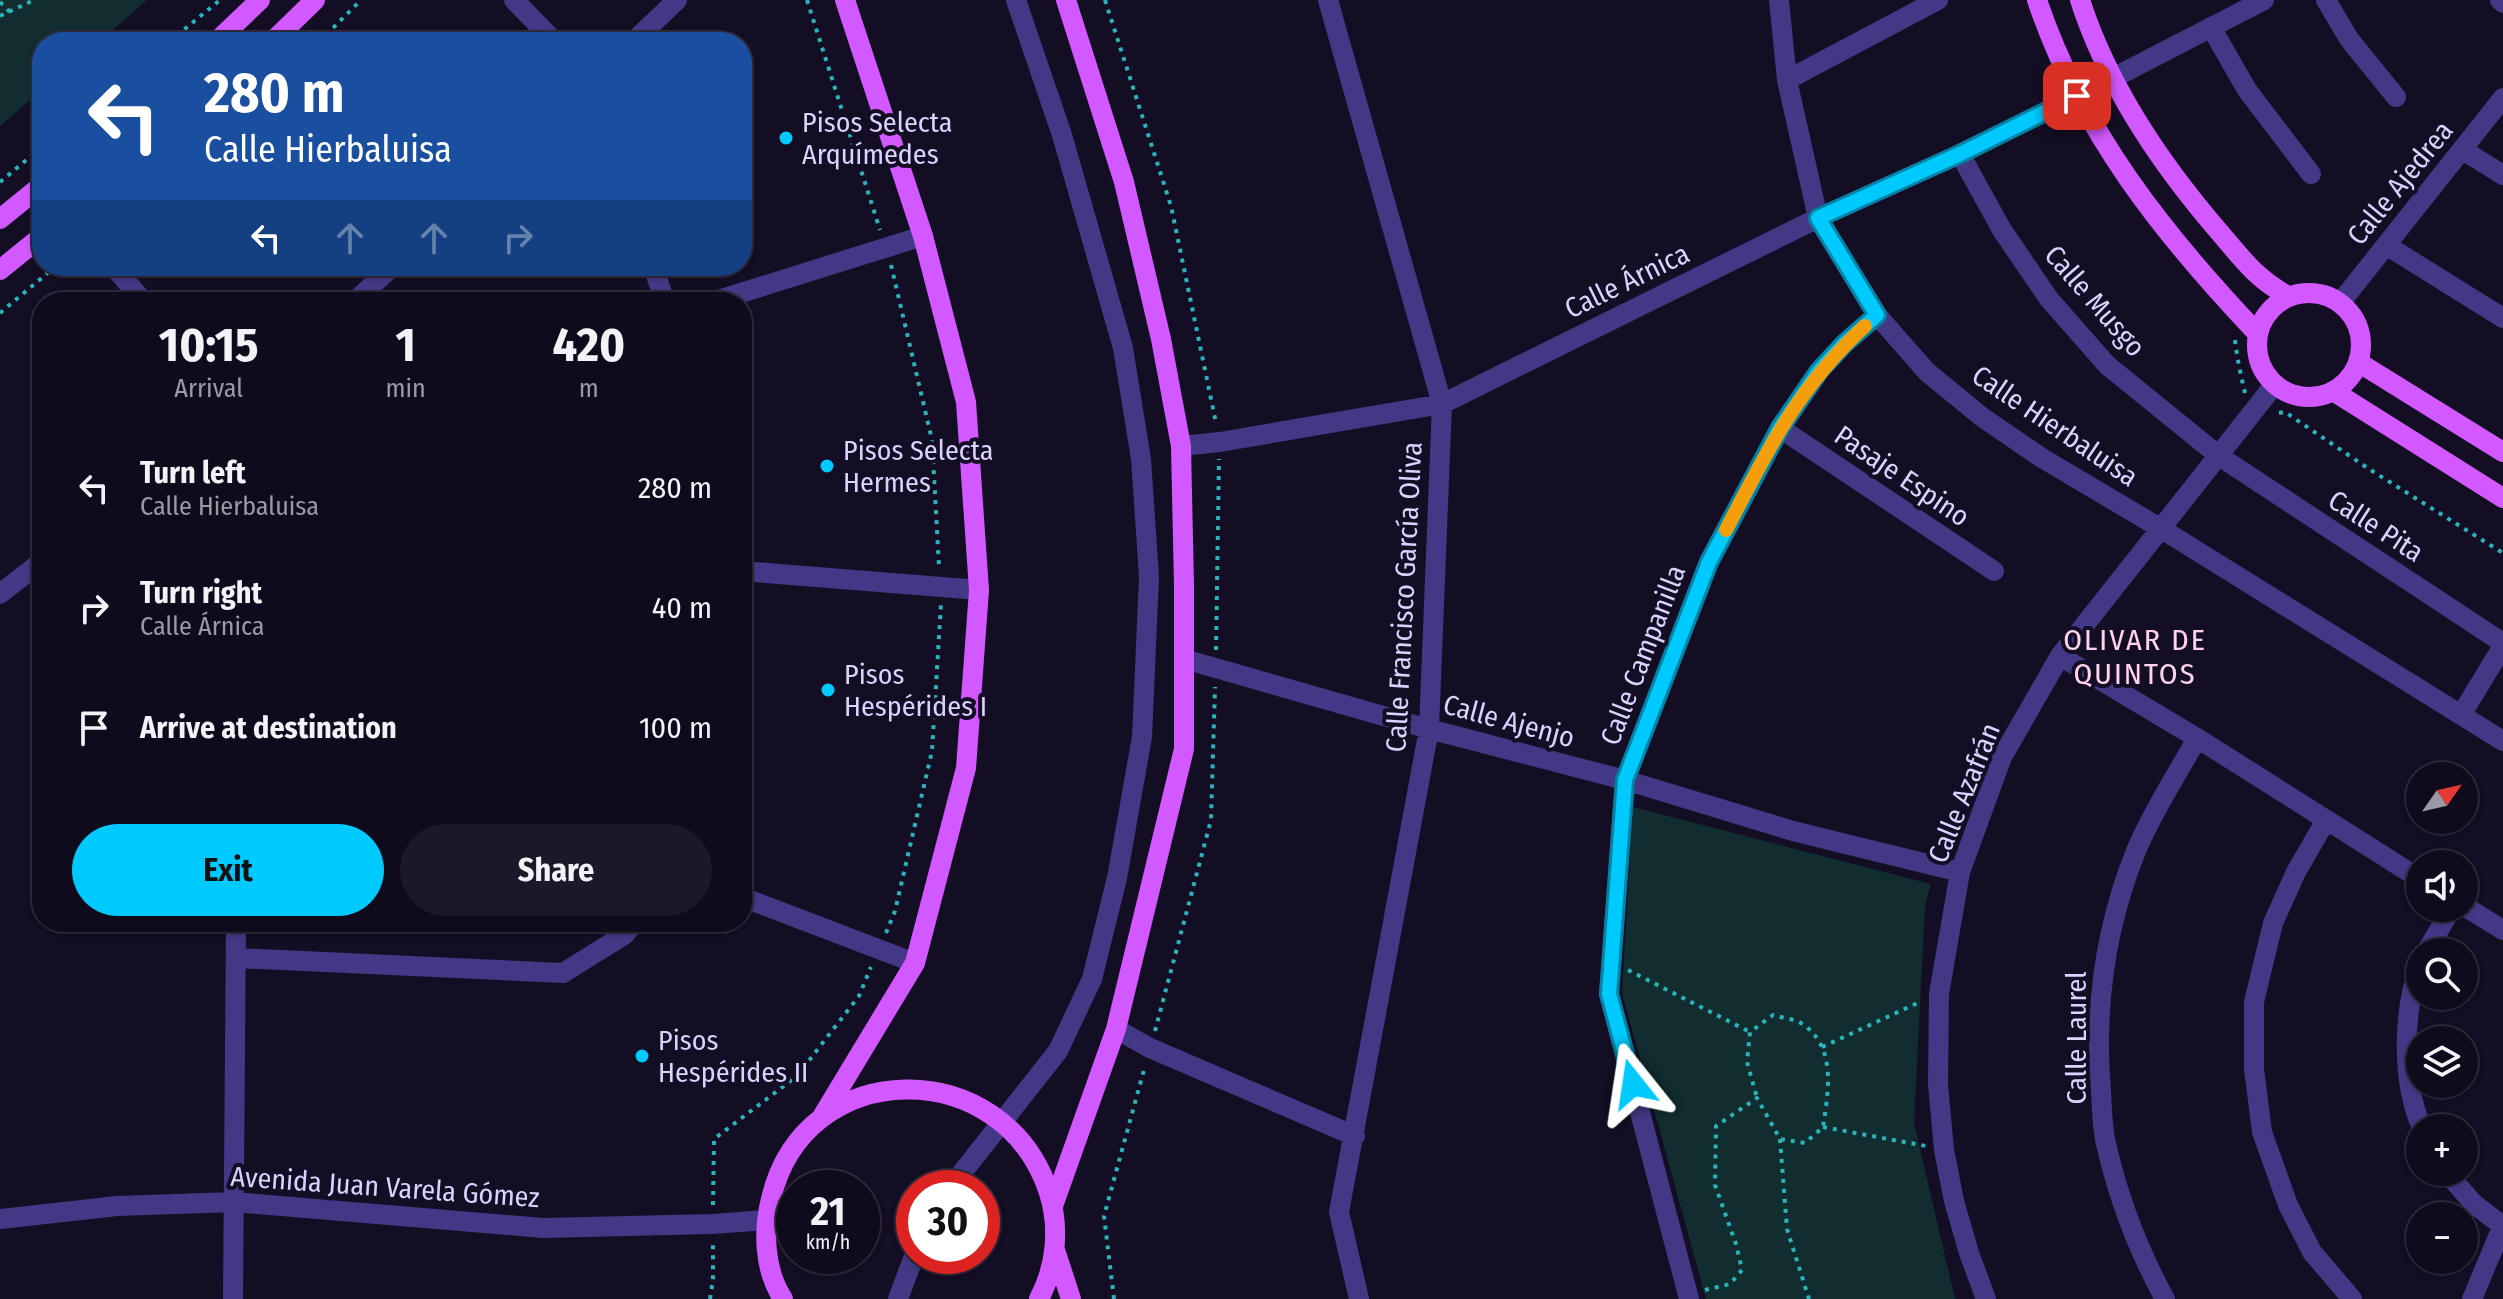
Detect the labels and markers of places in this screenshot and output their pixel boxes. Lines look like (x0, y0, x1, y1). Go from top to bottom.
pin (2043, 62, 2111, 130)
place label: Pisos Selecta Arquímedes (802, 106, 952, 171)
marker: Pisos Selecta Arquímedes (777, 129, 795, 147)
place label: Pisos Selecta Hermes (843, 434, 993, 499)
marker: Pisos Selecta Hermes (818, 457, 836, 475)
place label: Pisos Hespérides I (844, 658, 987, 723)
marker: Pisos Hespérides I (819, 681, 837, 699)
place label: Pisos Hespérides II (658, 1024, 808, 1089)
marker: Pisos Hespérides II (633, 1047, 651, 1065)

